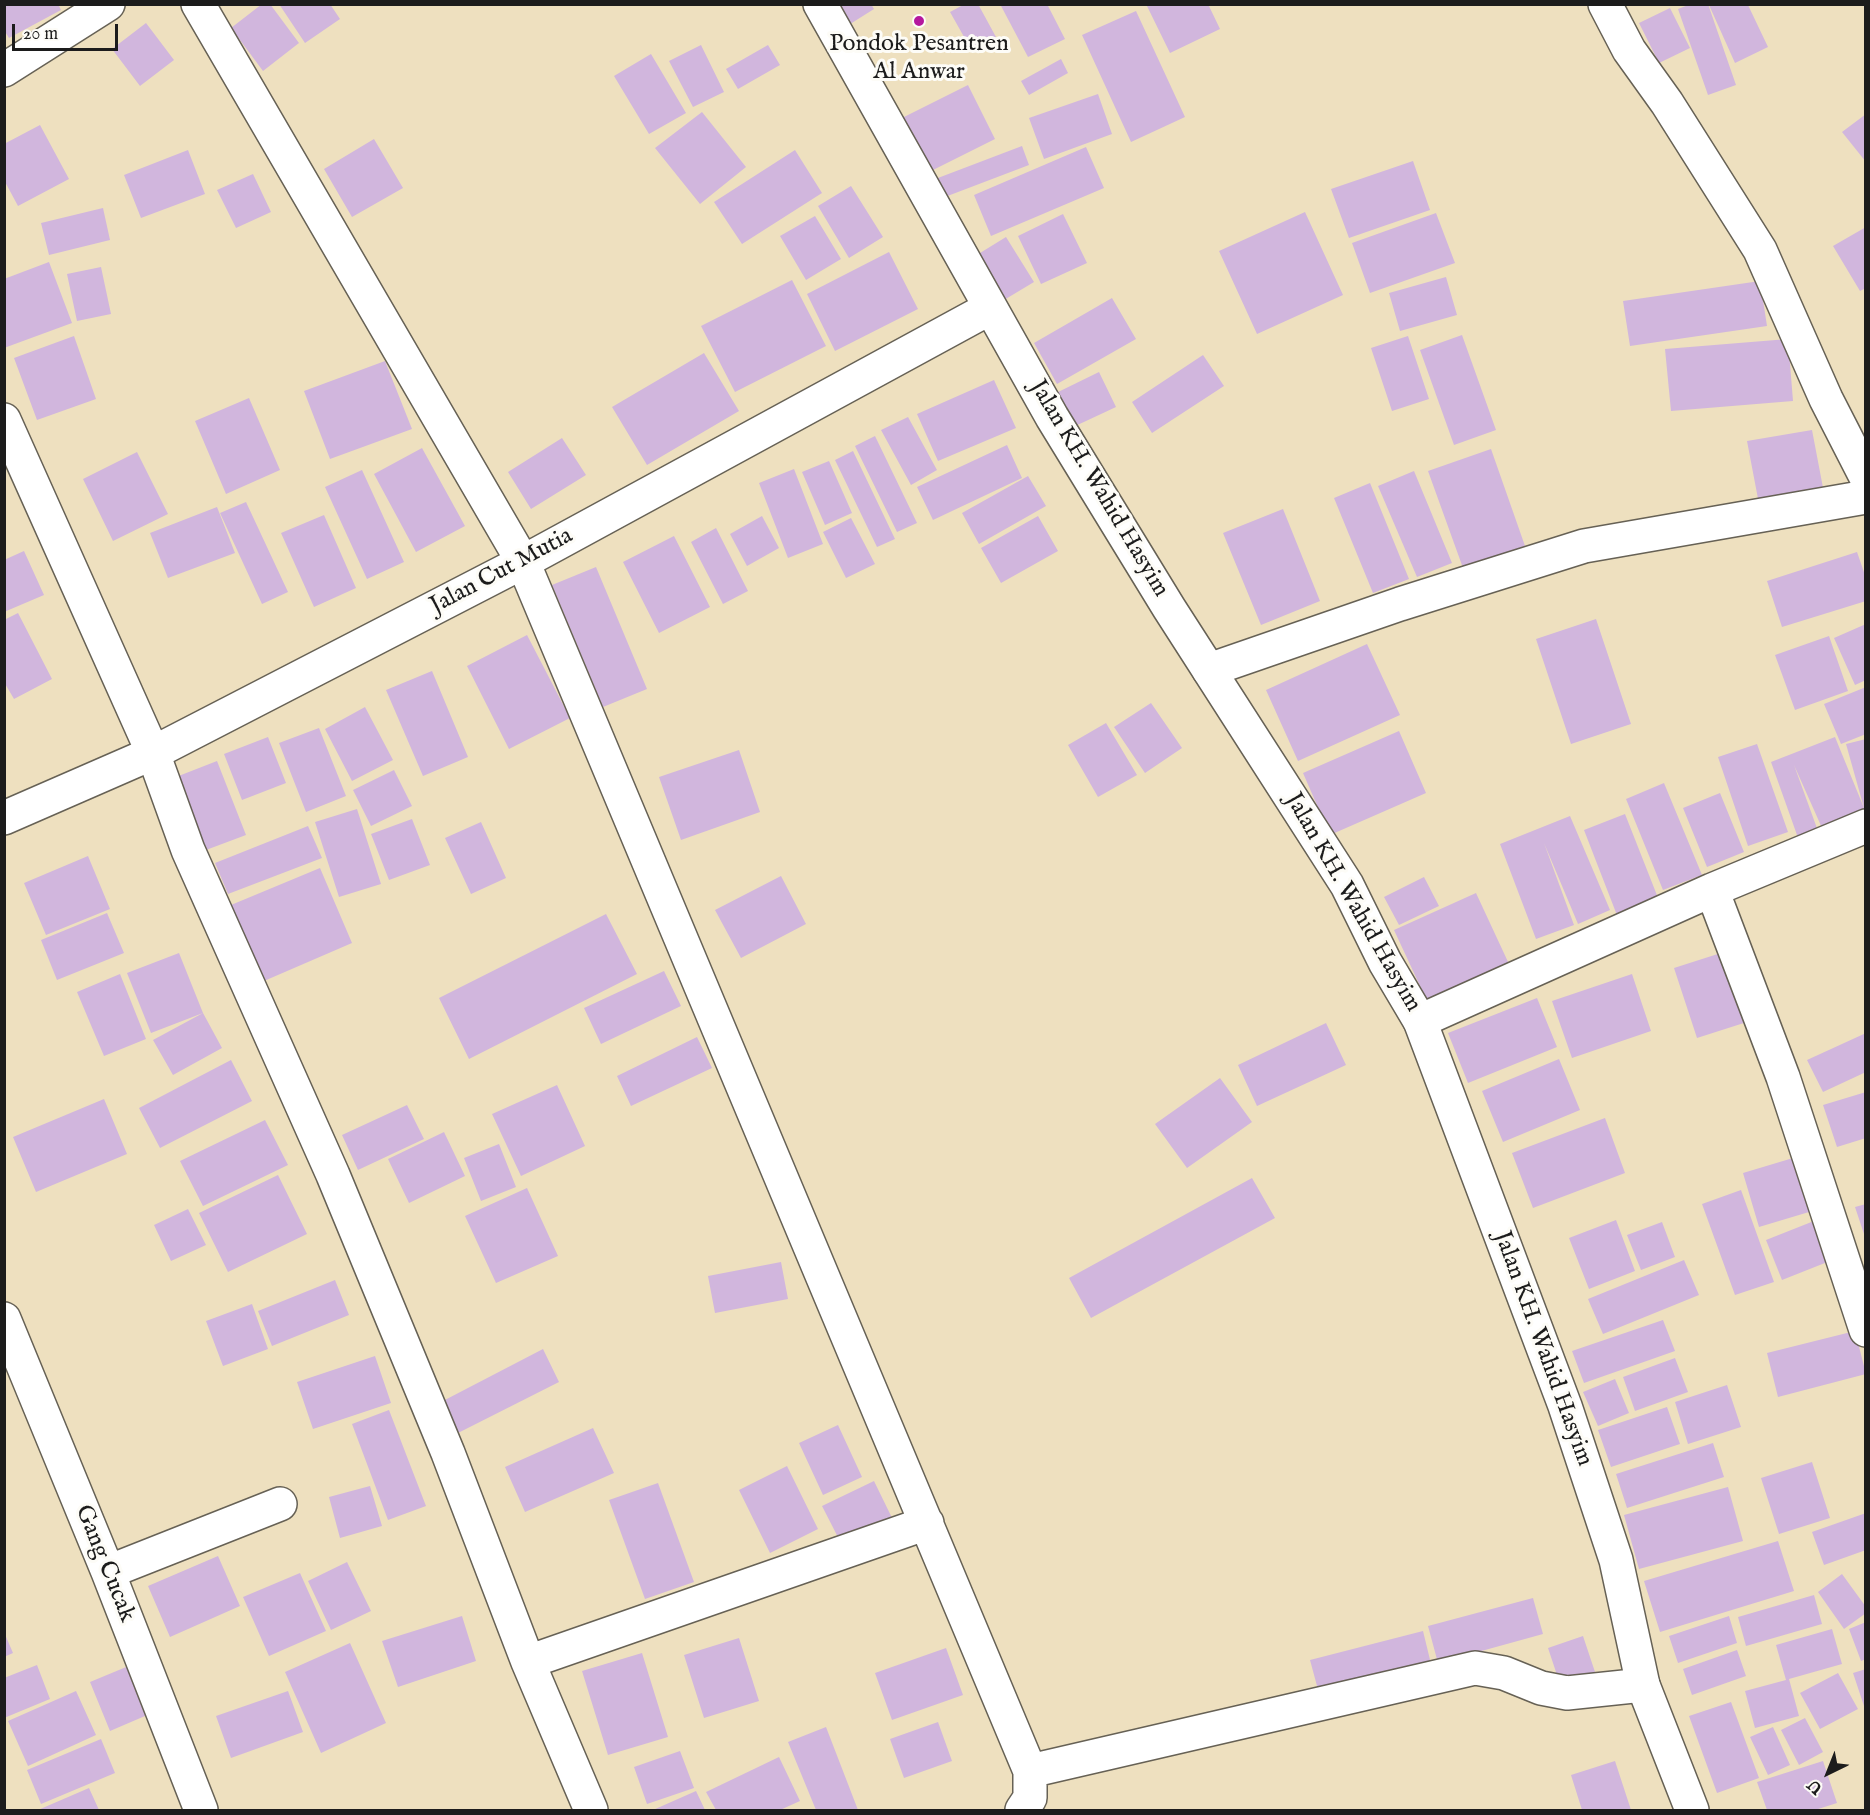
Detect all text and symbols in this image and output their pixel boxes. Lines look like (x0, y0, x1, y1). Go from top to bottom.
scale bar (15, 12, 122, 50)
marker: Pondok Pesantren Al Anwar (912, 14, 926, 28)
text: 20 m (23, 23, 58, 46)
place label: Pondok Pesantren Al Anwar (829, 31, 1009, 87)
street label: Jalan KH. Wahid Hasyim (1022, 375, 1174, 603)
street label: Jalan Cut Mutia (426, 522, 578, 622)
street label: Jalan KH. Wahid Hasyim (1278, 788, 1426, 1018)
street label: Jalan KH. Wahid Hasyim (1486, 1228, 1598, 1470)
street label: Gang Cucak (67, 1501, 141, 1627)
north arrow (1798, 1743, 1858, 1803)
text: U (1804, 1774, 1828, 1798)

